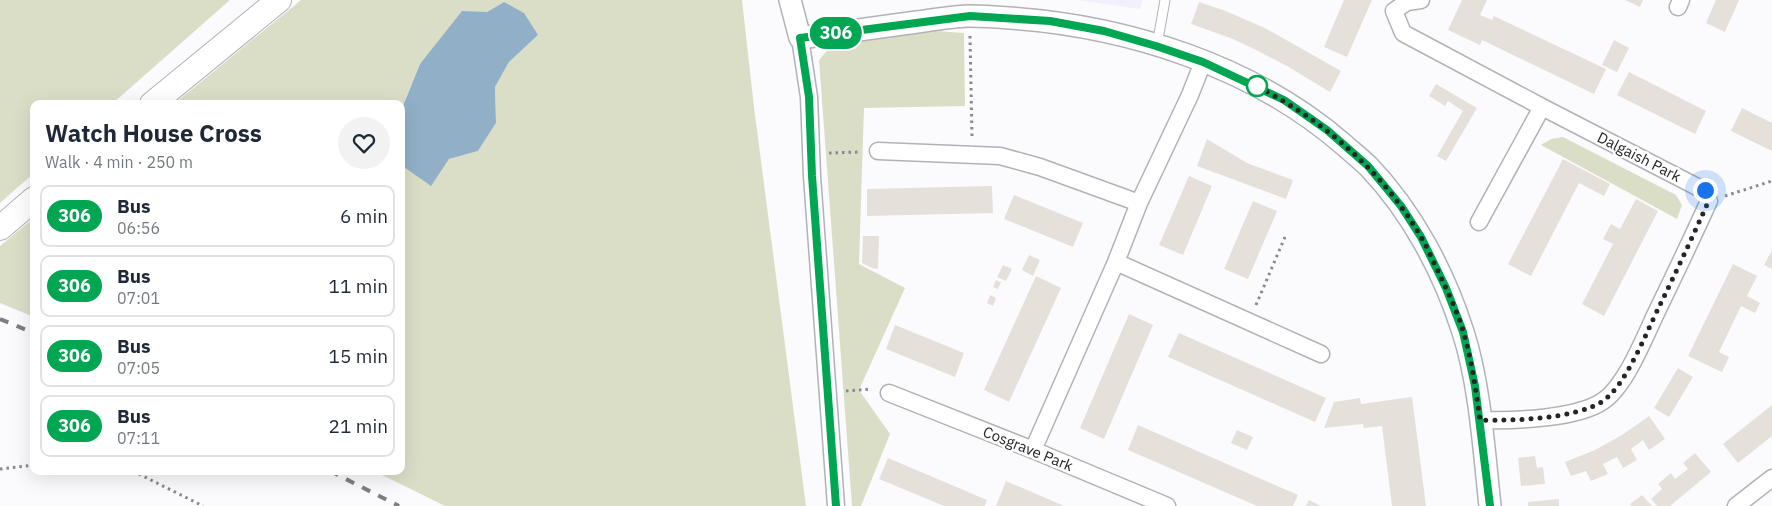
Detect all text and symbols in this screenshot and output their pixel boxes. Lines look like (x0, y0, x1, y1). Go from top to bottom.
line badge: 306 (807, 17, 865, 49)
text: 306 (820, 21, 852, 44)
unlabelled marker (1246, 75, 1268, 97)
text: Watch House Cross (45, 117, 262, 149)
button: heart (338, 117, 390, 169)
street label: Dalgaish Park (1594, 127, 1684, 186)
text: Walk · 4 min · 250 m (45, 152, 193, 172)
your location (1693, 178, 1718, 203)
text: Bus (117, 194, 151, 218)
text: 306 (58, 204, 91, 227)
text: 6 min (340, 204, 388, 228)
text: 06:56 (117, 218, 160, 238)
text: Bus (117, 264, 151, 288)
text: 306 (58, 274, 91, 297)
text: 11 min (329, 274, 388, 298)
text: 07:01 (117, 288, 160, 308)
text: Bus (117, 334, 151, 358)
text: 306 (58, 344, 91, 367)
text: 15 min (329, 344, 388, 368)
text: 07:05 (117, 358, 160, 378)
text: Bus (117, 404, 151, 428)
text: 306 (58, 414, 91, 437)
text: 21 min (329, 414, 388, 438)
street label: Cosgrave Park (980, 422, 1076, 475)
text: 07:11 (117, 428, 160, 448)

